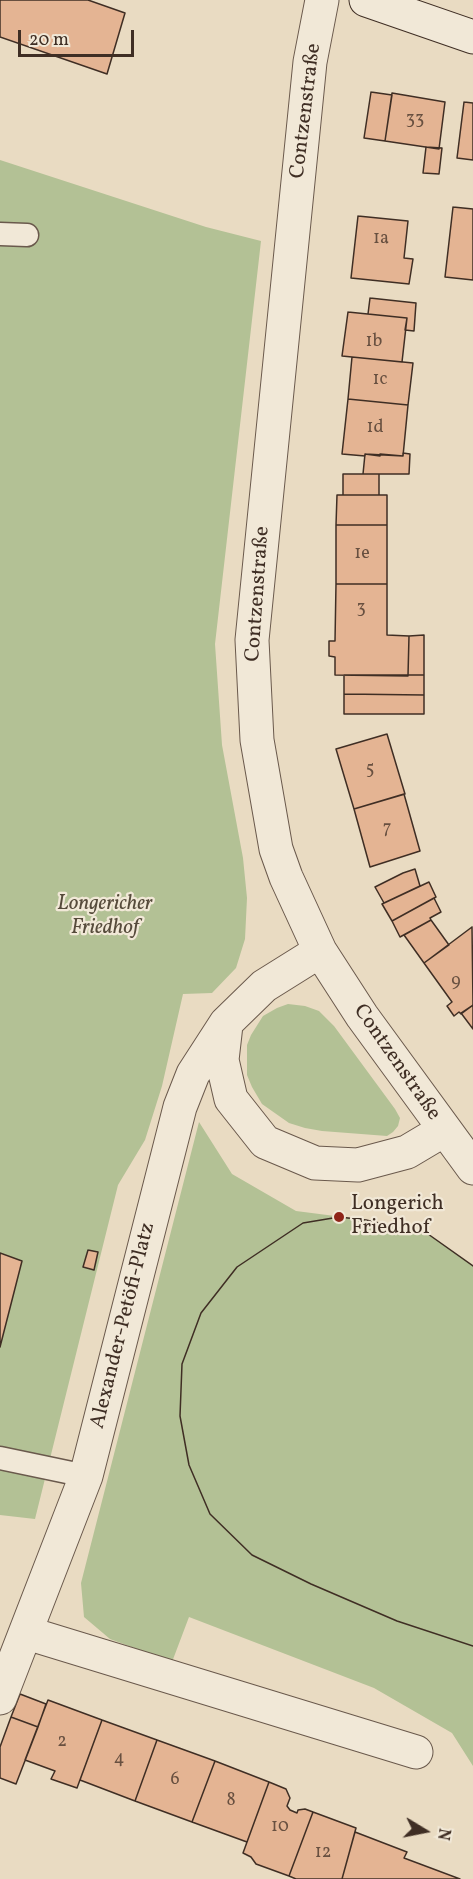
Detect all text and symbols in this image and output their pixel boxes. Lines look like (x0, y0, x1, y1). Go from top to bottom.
scale bar (21, 18, 136, 56)
text: 20 m (29, 28, 69, 53)
street label: Contzenstraße (286, 42, 328, 180)
house number: 33 (406, 110, 424, 132)
house number: 1a (373, 229, 389, 251)
house number: 1b (366, 332, 382, 354)
house number: 1c (372, 370, 388, 392)
house number: 1d (366, 418, 384, 440)
street label: Contzenstraße (242, 525, 276, 663)
house number: 1e (354, 544, 370, 566)
house number: 3 (356, 599, 366, 621)
house number: 5 (366, 760, 374, 782)
house number: 7 (383, 819, 391, 841)
park label: Longericher Friedhof (57, 892, 153, 942)
house number: 9 (451, 972, 461, 994)
street label: Contzenstraße (347, 1000, 445, 1126)
place label: Longerich Friedhof (351, 1192, 444, 1242)
marker: Longerich Friedhof (332, 1210, 346, 1224)
street label: Alexander-Petöfi-Platz (86, 1220, 162, 1432)
house number: 2 (57, 1732, 67, 1754)
house number: 4 (114, 1749, 124, 1771)
house number: 6 (170, 1770, 180, 1792)
house number: 8 (226, 1791, 236, 1813)
north arrow (395, 1801, 455, 1861)
house number: 10 (271, 1817, 289, 1839)
text: N (431, 1826, 455, 1842)
house number: 12 (315, 1843, 331, 1865)

